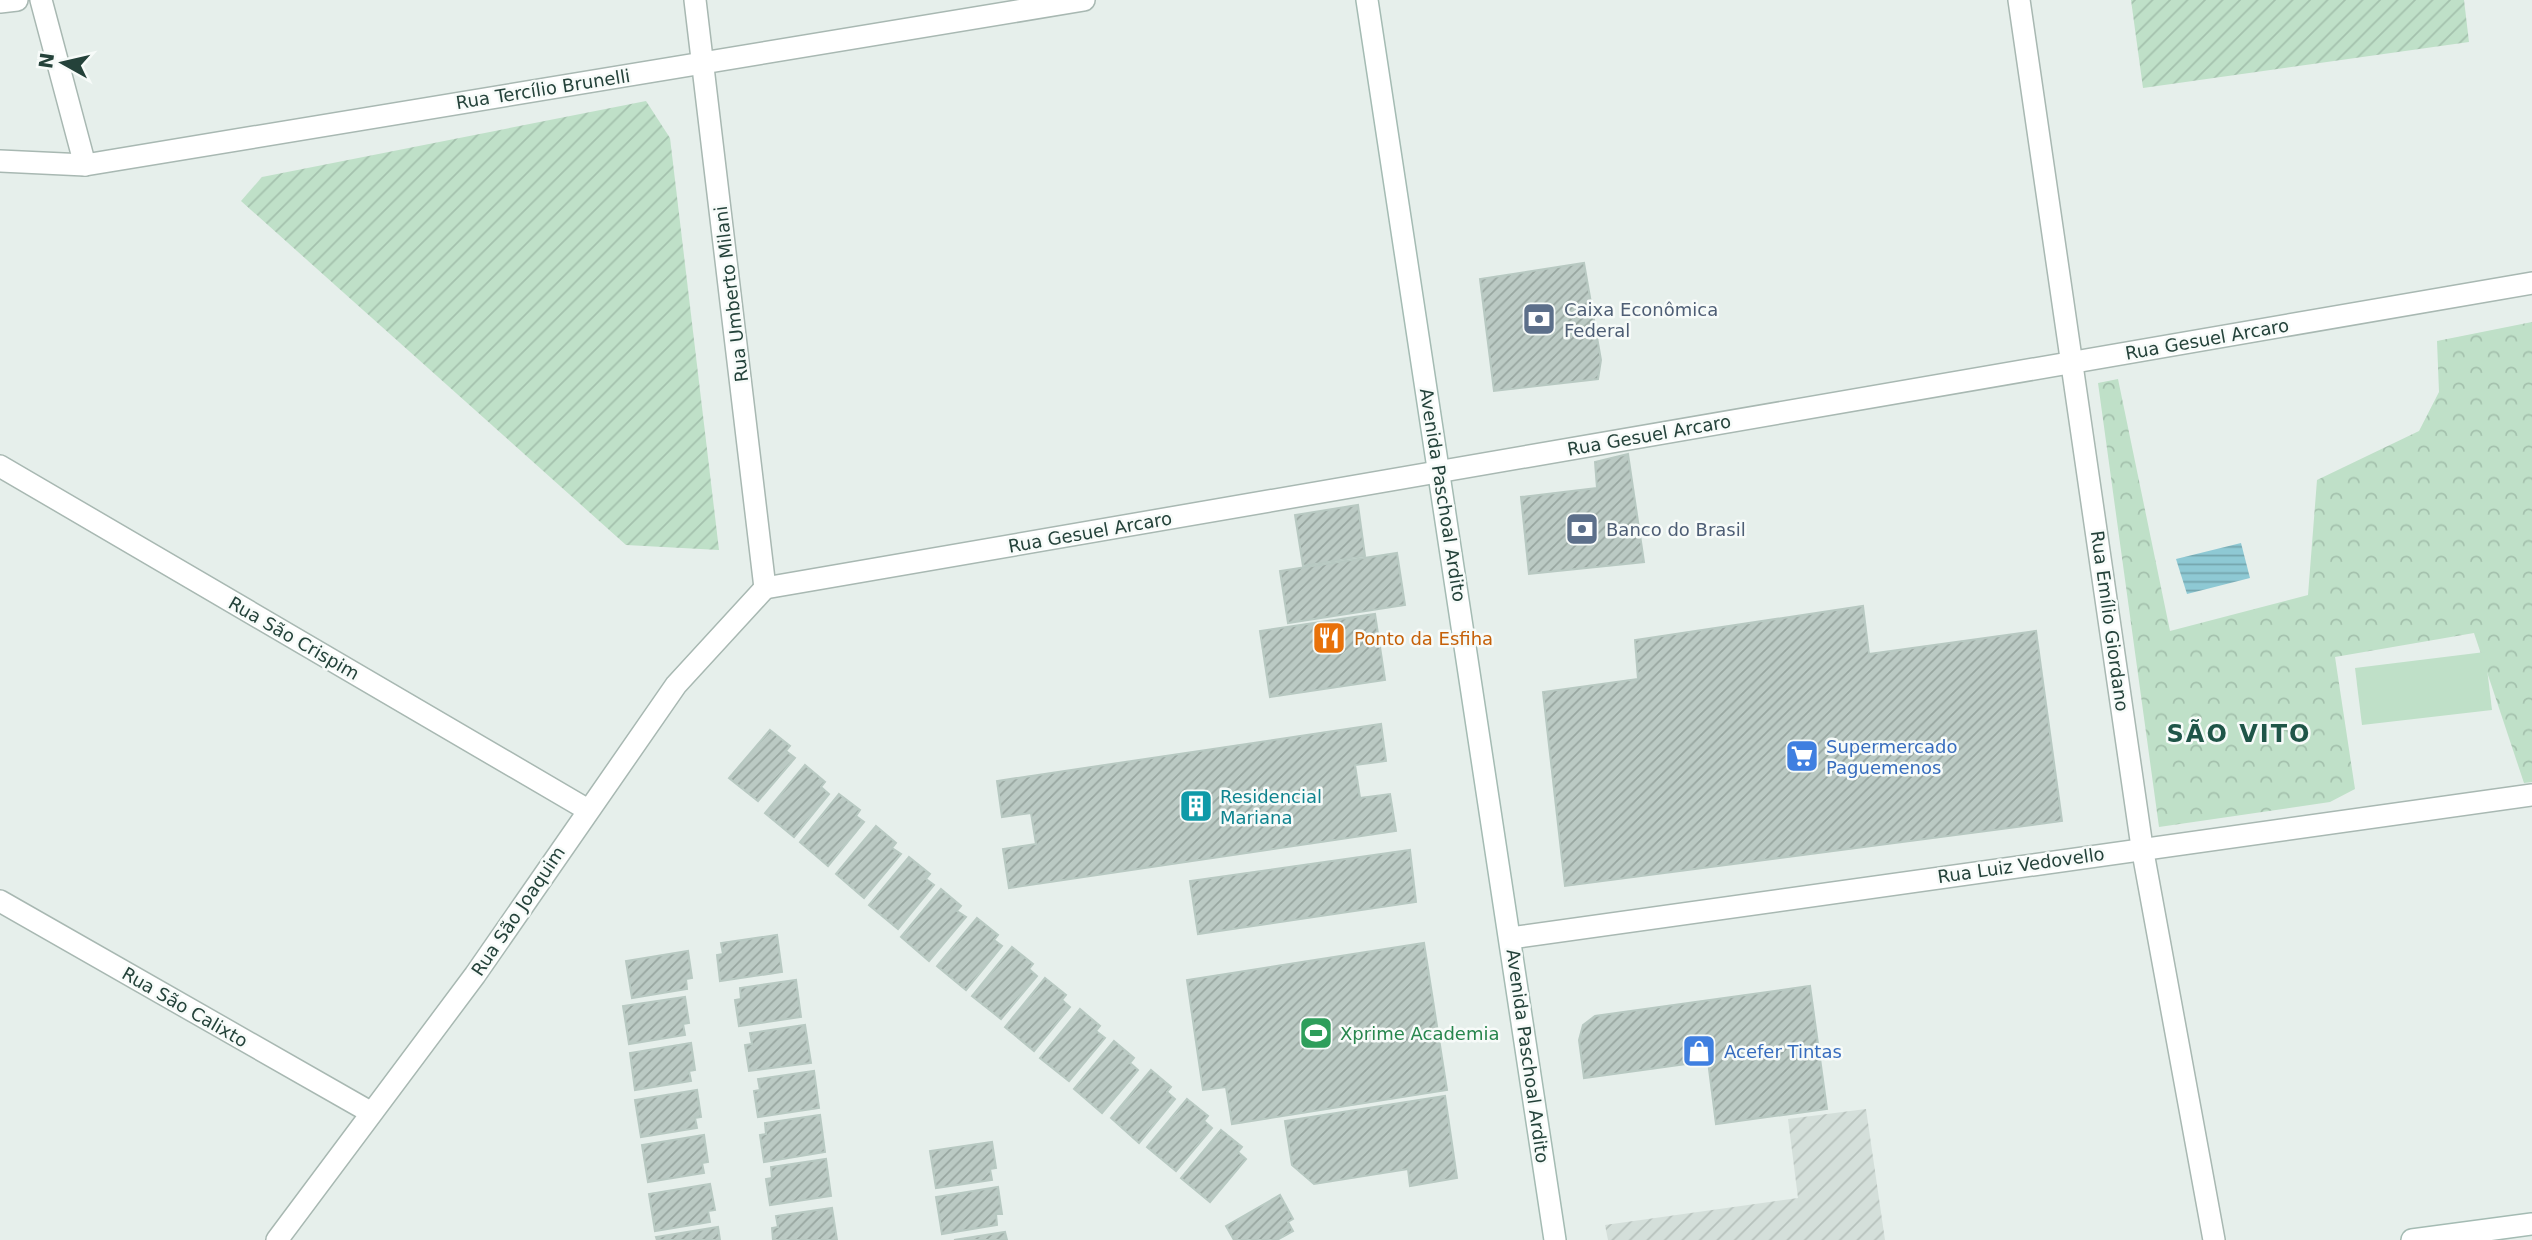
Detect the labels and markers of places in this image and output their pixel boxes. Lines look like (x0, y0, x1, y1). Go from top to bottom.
place label: Caixa Econômica Federal (1564, 299, 1718, 341)
bank icon: Caixa Econômica Federal (1520, 300, 1558, 338)
bank icon: Banco do Brasil (1563, 510, 1601, 548)
place label: Banco do Brasil (1606, 519, 1746, 540)
restaurant icon: Ponto da Esfiha (1310, 619, 1348, 657)
place label: Ponto da Esfiha (1354, 628, 1493, 649)
place label: Supermercado Paguemenos (1826, 736, 1957, 778)
supermarket icon: Supermercado Paguemenos (1783, 737, 1821, 775)
place label: Residencial Mariana (1220, 786, 1322, 828)
building icon: Residencial Mariana (1177, 787, 1215, 825)
sports icon: Xprime Academia (1297, 1014, 1335, 1052)
place label: Xprime Academia (1340, 1023, 1499, 1044)
shop icon: Acefer Tintas (1680, 1032, 1718, 1070)
place label: Acefer Tintas (1724, 1041, 1842, 1062)

